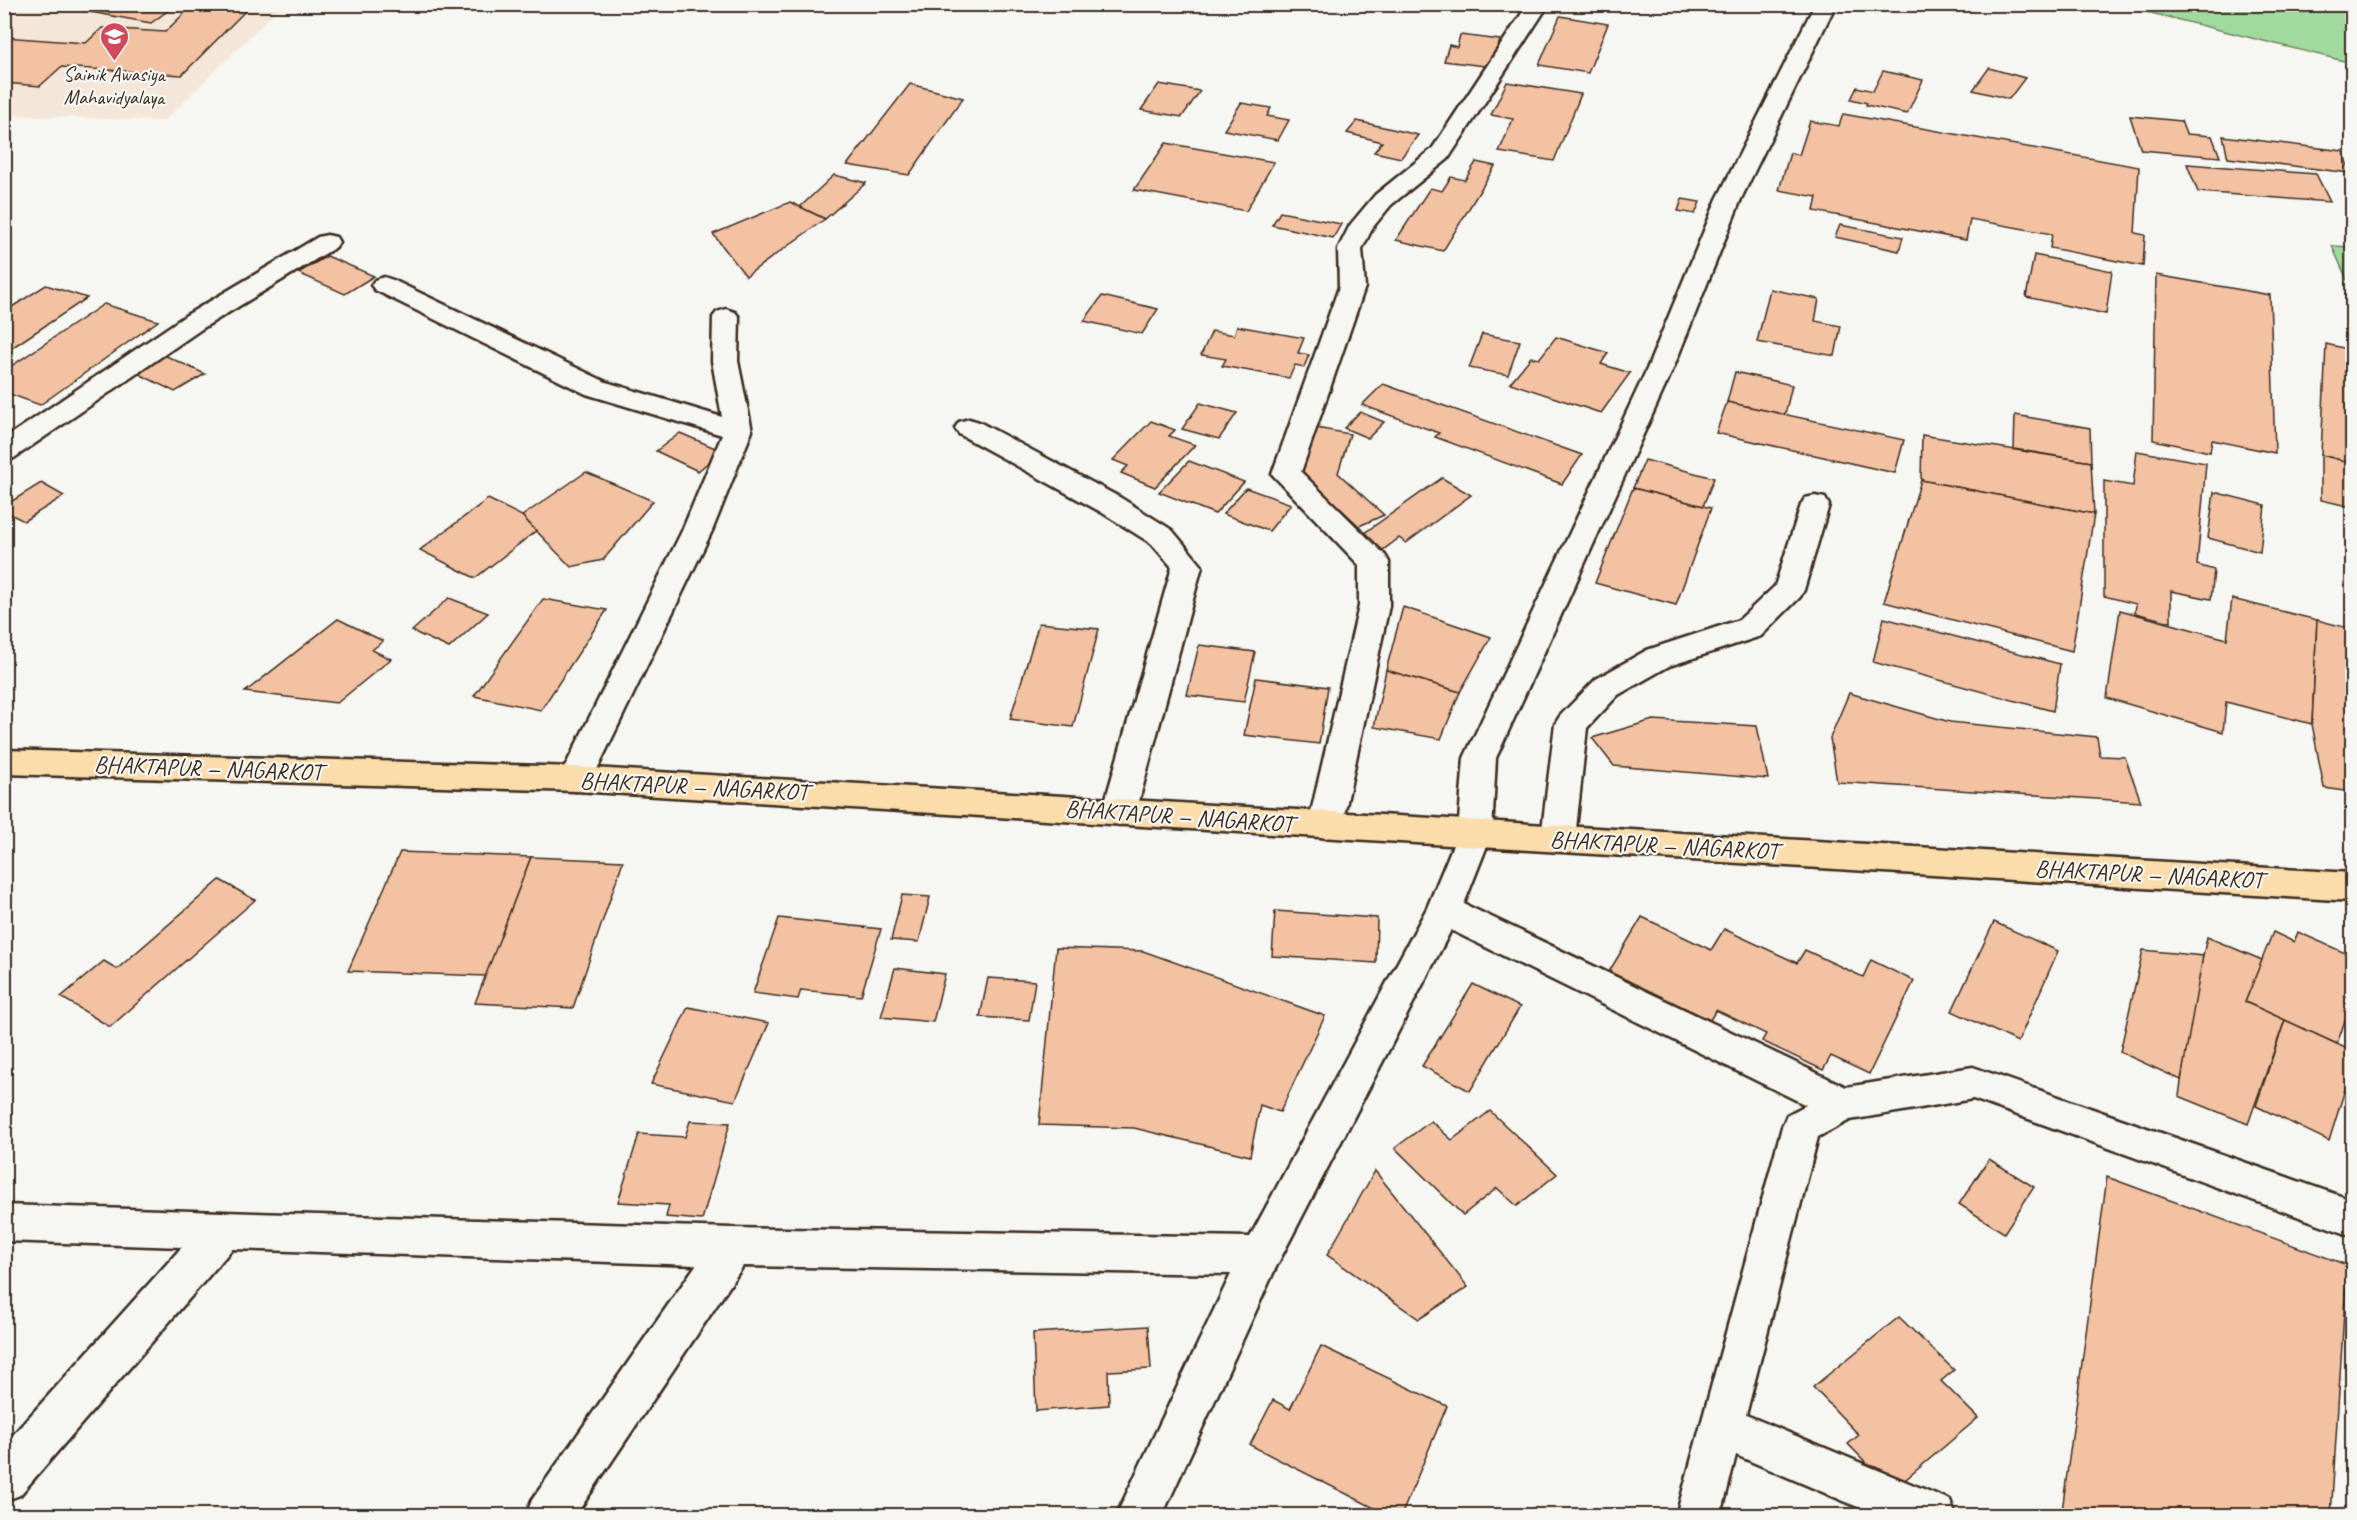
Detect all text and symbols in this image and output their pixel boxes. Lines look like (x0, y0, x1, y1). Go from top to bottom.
school or university icon: Sainik Awasiya Mahavidyalaya (98, 20, 130, 62)
place label: Sainik Awasiya Mahavidyalaya (63, 62, 167, 110)
street label: BHAKTAPUR — NAGARKOT (93, 749, 329, 787)
street label: BHAKTAPUR — NAGARKOT (579, 765, 815, 807)
street label: BHAKTAPUR — NAGARKOT (1064, 793, 1300, 839)
street label: BHAKTAPUR — NAGARKOT (1549, 824, 1785, 866)
street label: BHAKTAPUR — NAGARKOT (2034, 853, 2270, 895)

